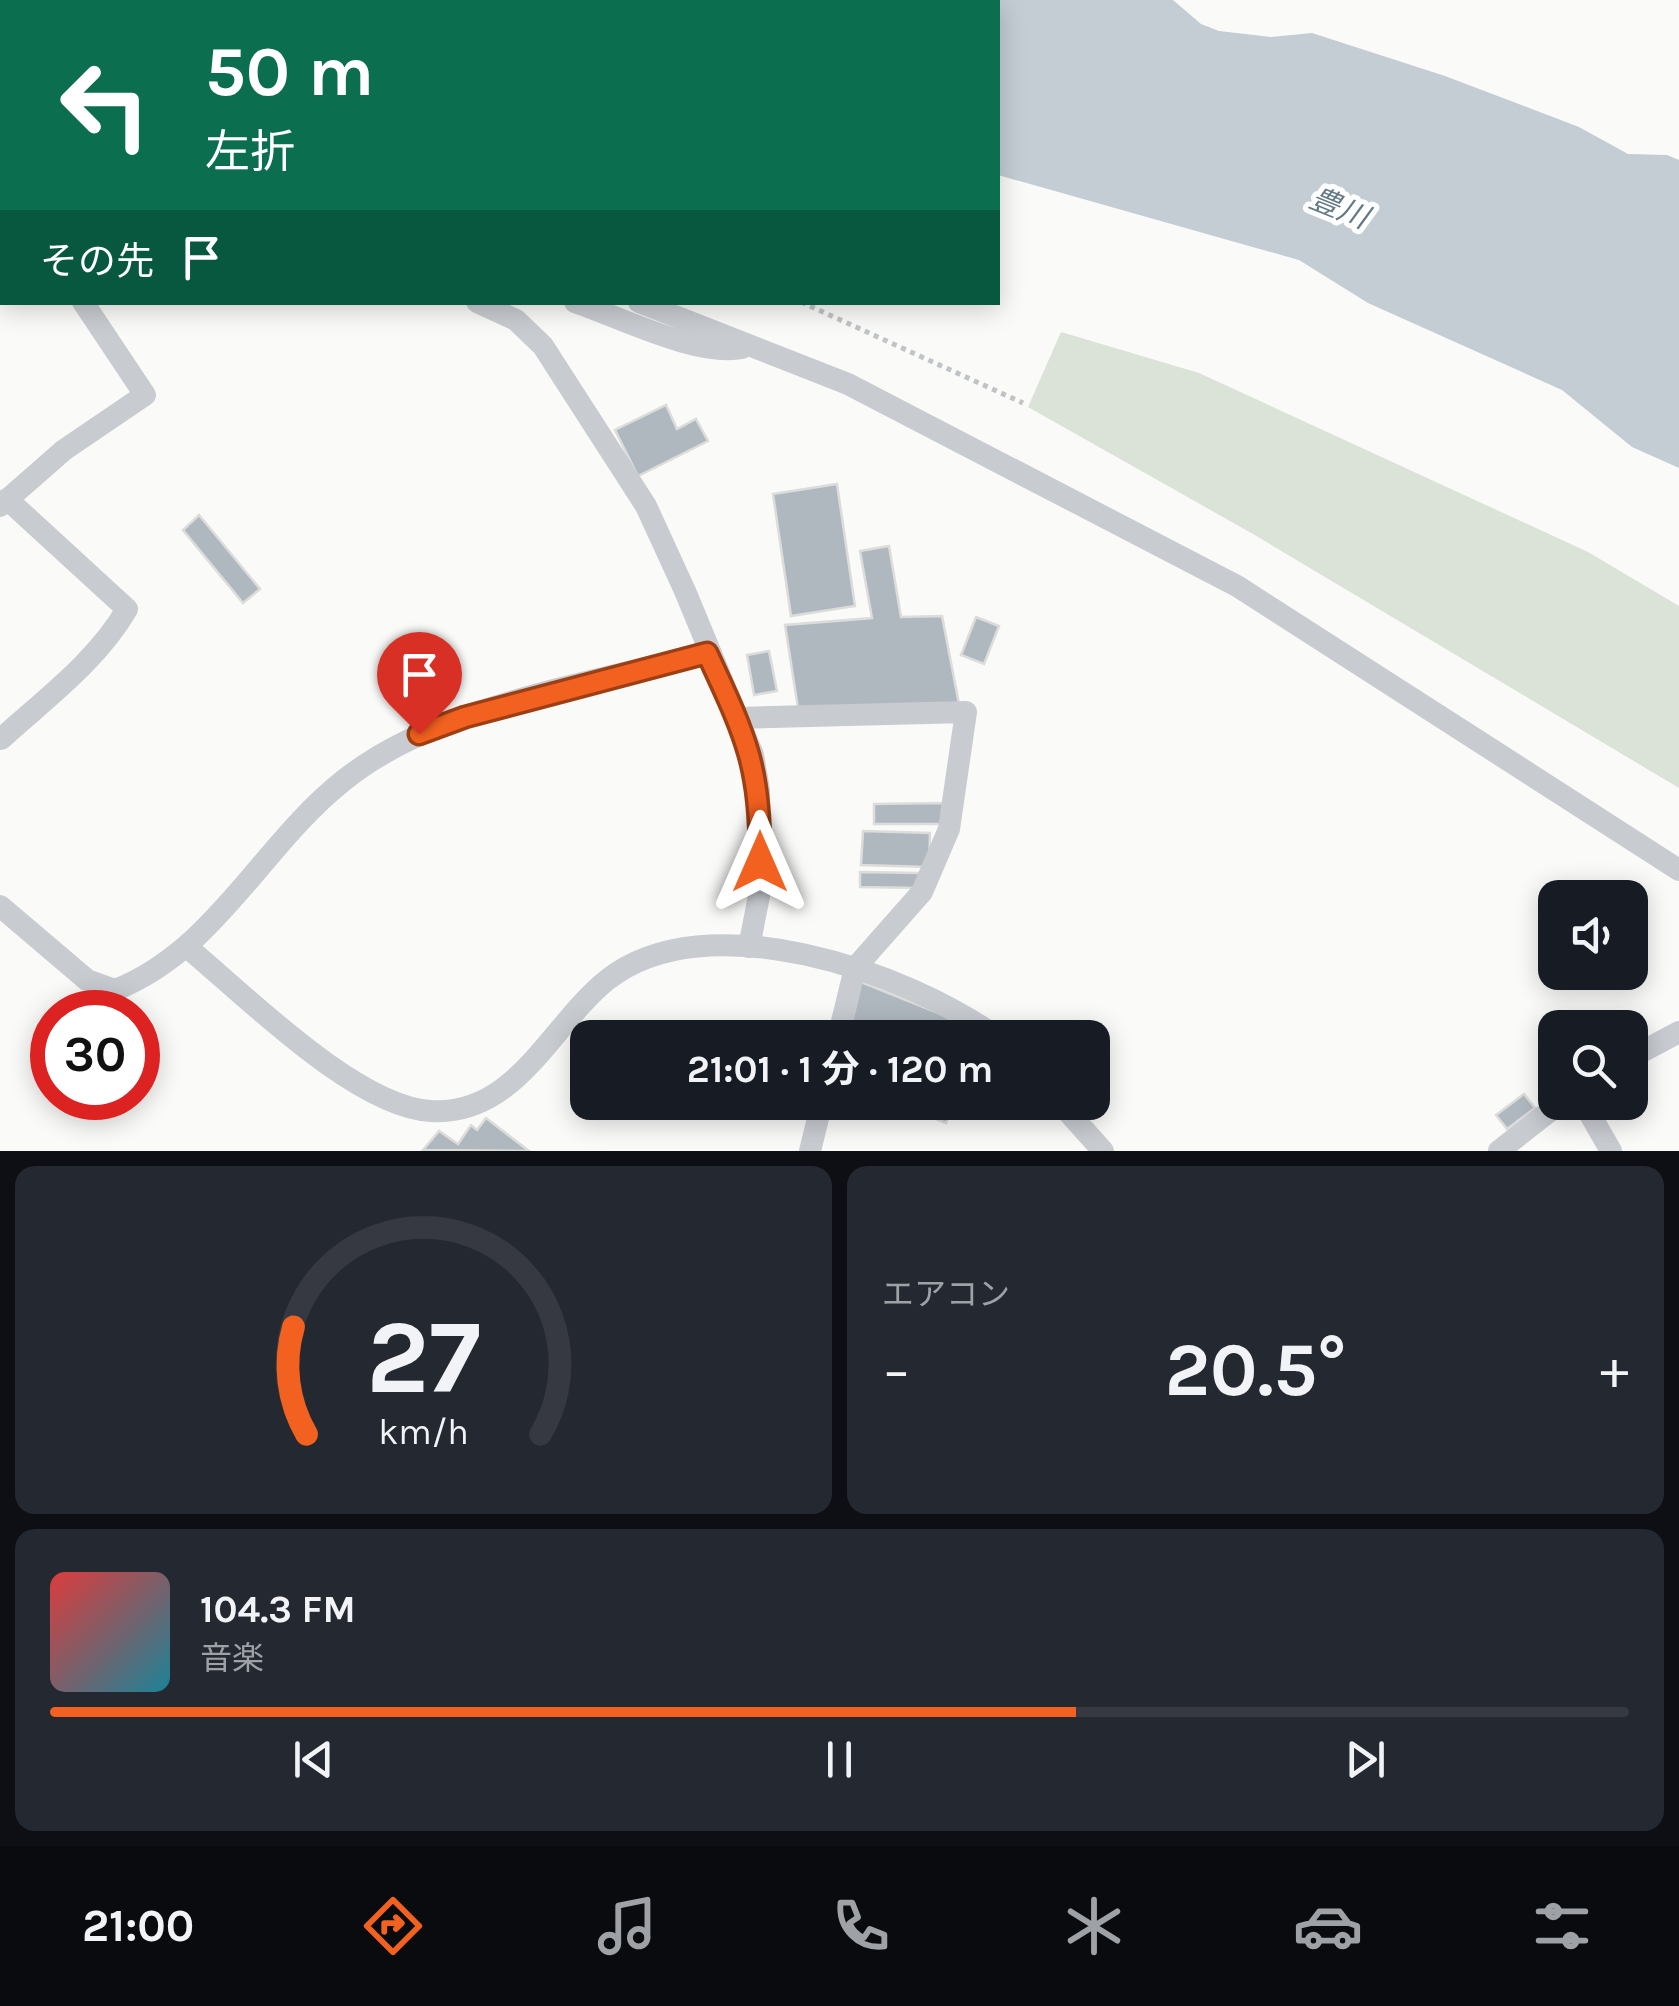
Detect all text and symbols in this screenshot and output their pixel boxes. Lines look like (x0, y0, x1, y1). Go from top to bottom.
text: 50 m (205, 31, 374, 113)
icon: left (40, 40, 170, 170)
text: 左折 (205, 126, 295, 178)
water label: 豊川 (1304, 180, 1376, 237)
icon: arrive (174, 230, 229, 285)
text: その先 (40, 239, 154, 284)
pin (377, 632, 462, 735)
icon: arrive (392, 647, 447, 702)
position arrow (708, 810, 812, 914)
map controls (1538, 880, 1648, 1120)
button: sound (1538, 880, 1648, 990)
speed limit sign: 30 (30, 990, 160, 1120)
button: search (1538, 1010, 1648, 1120)
text: 21:01 · 1 分 · 120 m (687, 1047, 993, 1092)
text: エアコン (882, 1276, 1010, 1313)
text: 27 (366, 1297, 481, 1418)
text: 20.5° (1165, 1326, 1346, 1414)
text: − (882, 1338, 911, 1402)
text: + (1600, 1338, 1629, 1402)
text: km/h (378, 1411, 469, 1453)
text: 104.3 FM (200, 1587, 356, 1632)
text: 音楽 (200, 1640, 264, 1677)
icon: previous (286, 1732, 341, 1787)
icon: pause (812, 1732, 867, 1787)
icon: next (1338, 1732, 1393, 1787)
icon: directions (358, 1891, 428, 1961)
icon: music (592, 1891, 662, 1961)
icon: phone (826, 1891, 896, 1961)
icon: climate (1059, 1891, 1129, 1961)
icon: car (1293, 1891, 1363, 1961)
icon: filters (1527, 1891, 1597, 1961)
text: 21:00 (82, 1900, 194, 1952)

